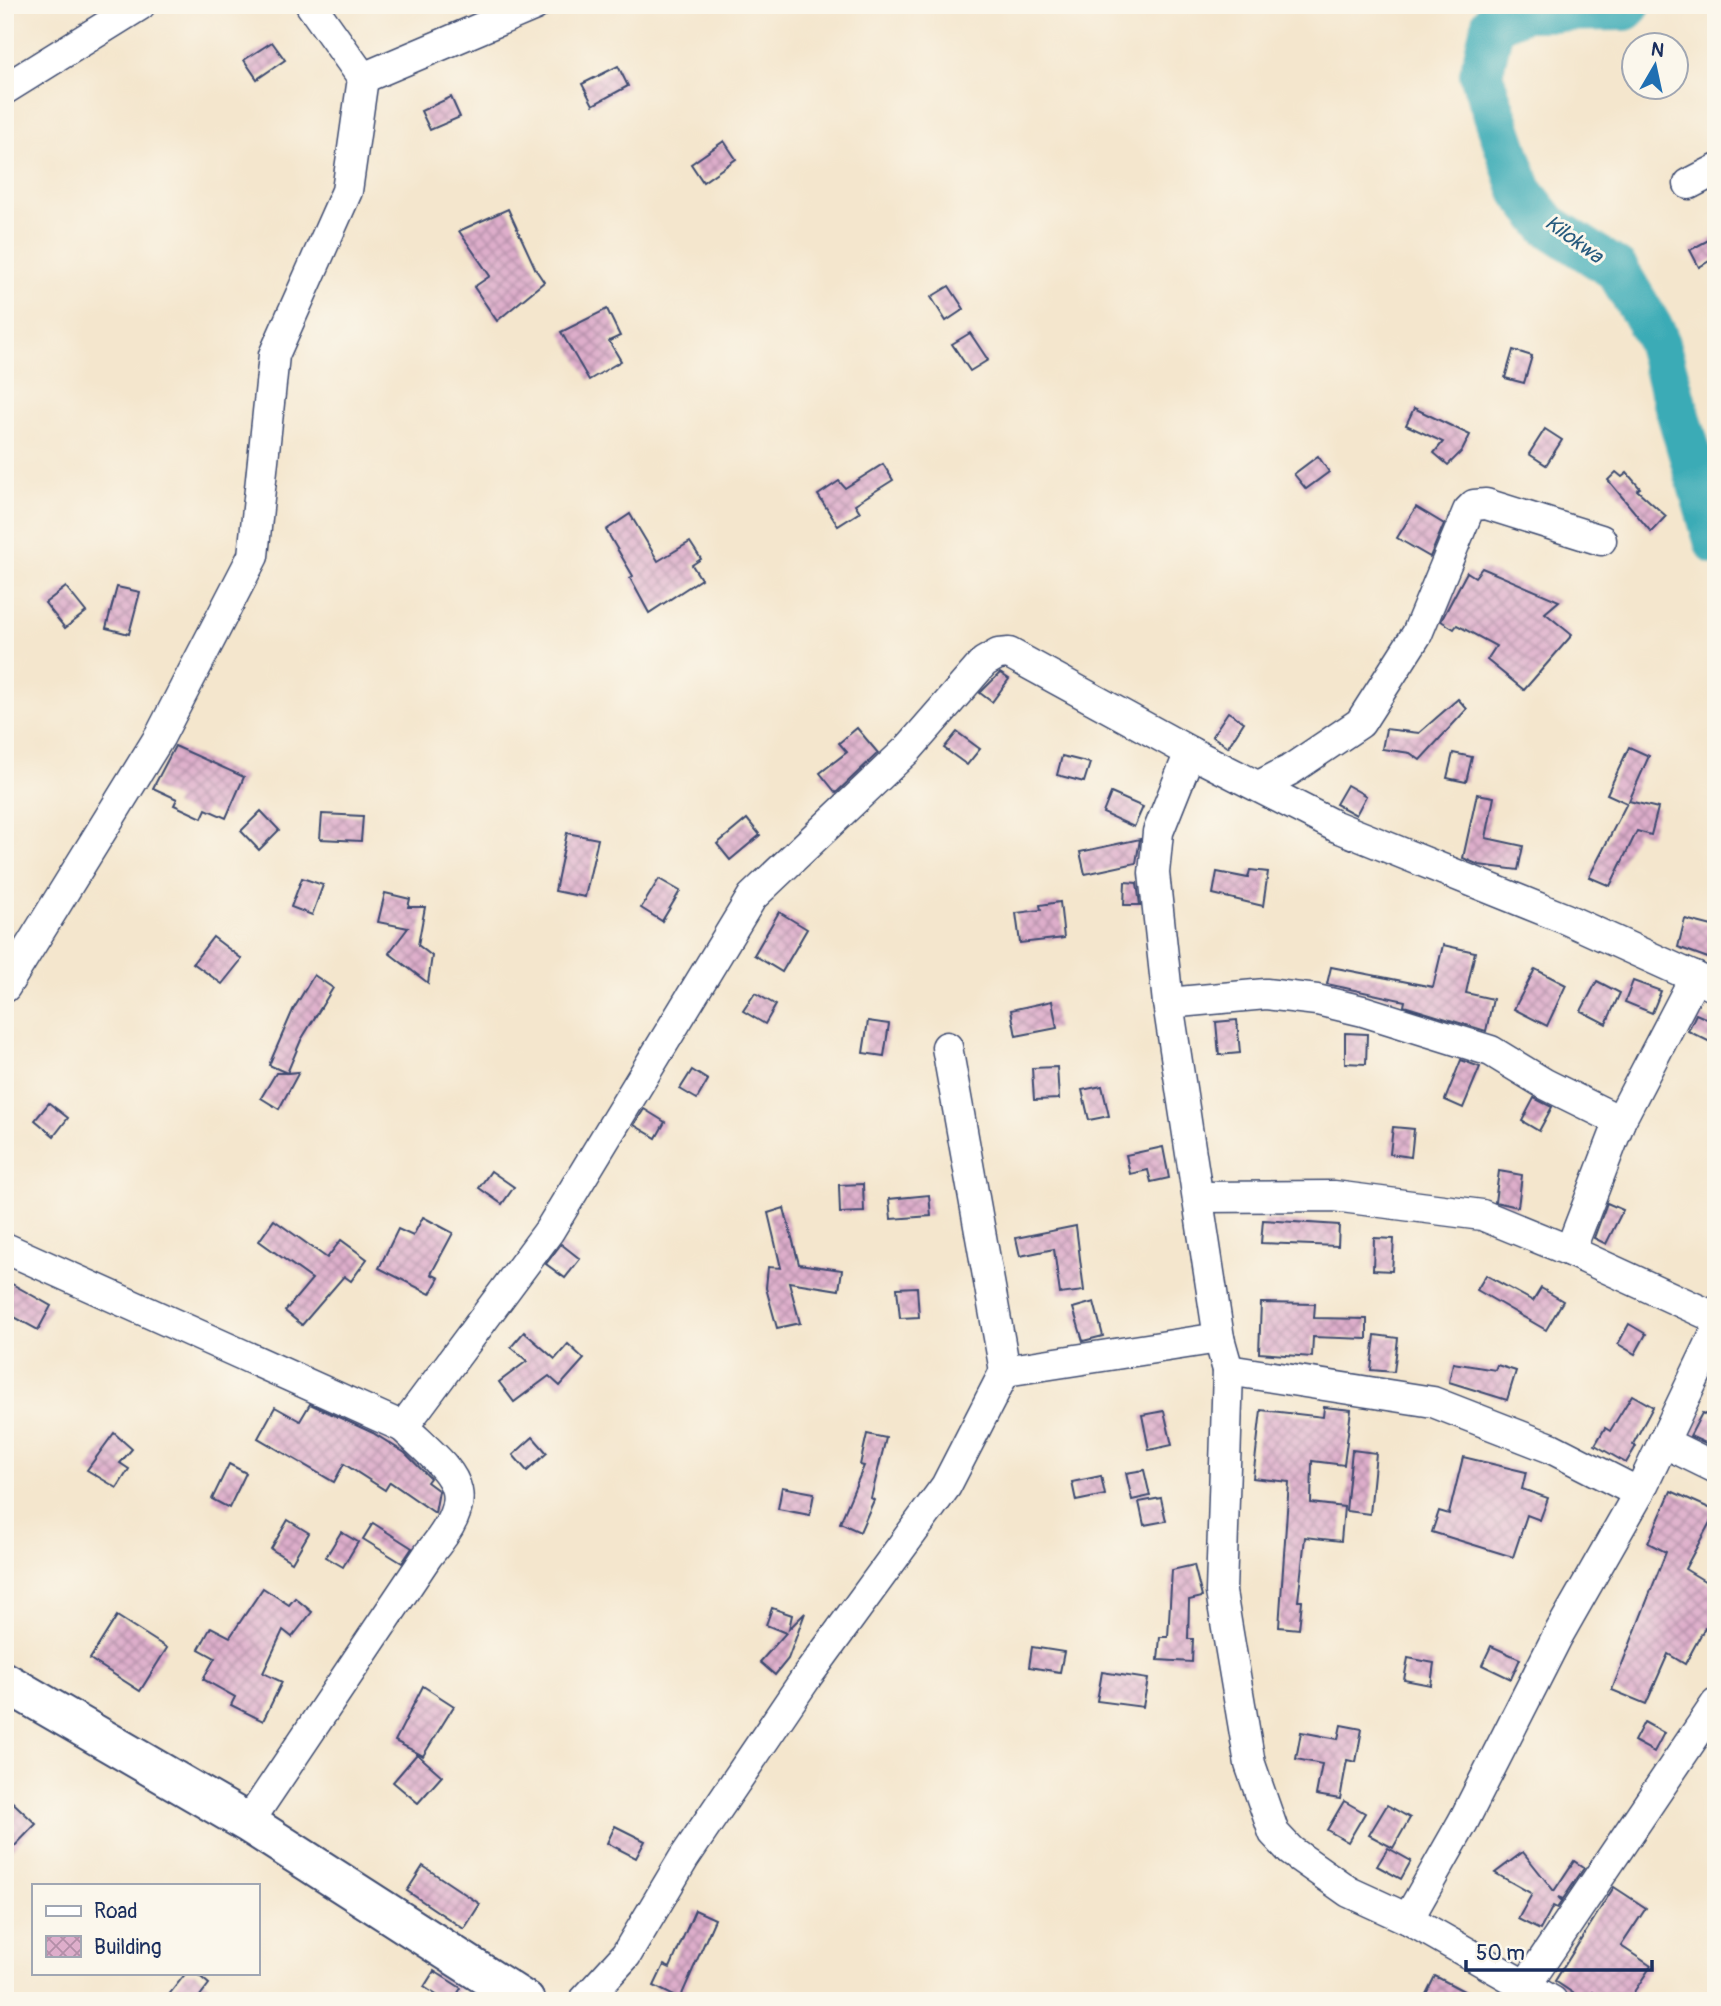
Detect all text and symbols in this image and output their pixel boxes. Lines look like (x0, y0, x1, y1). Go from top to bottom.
north arrow (1620, 32, 1690, 102)
text: N (1649, 37, 1666, 63)
water label: Kilokwa (1539, 209, 1609, 270)
legend (32, 1884, 259, 1974)
text: Road (94, 1898, 138, 1925)
scale bar (1466, 1929, 1651, 1973)
text: Building (94, 1934, 161, 1961)
text: 50 m (1476, 1940, 1525, 1967)

